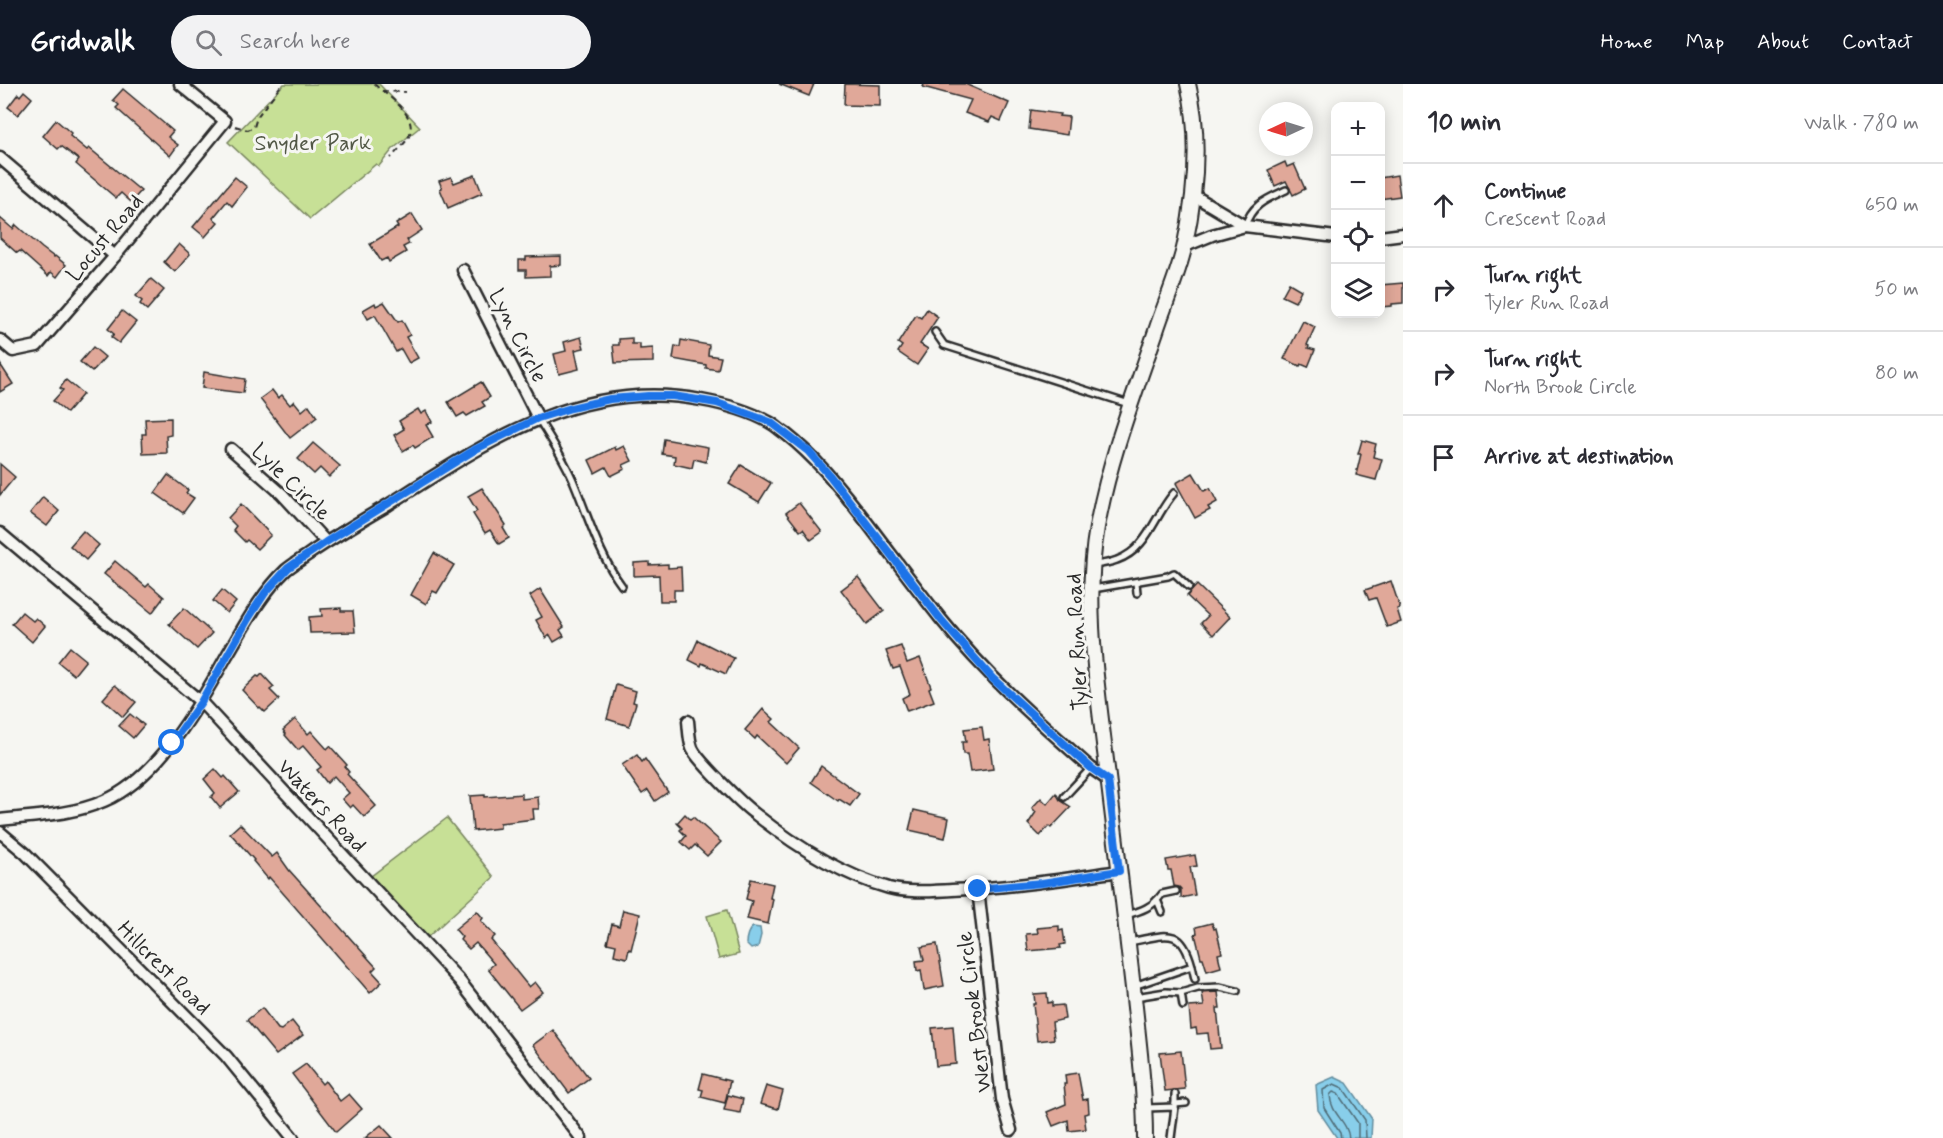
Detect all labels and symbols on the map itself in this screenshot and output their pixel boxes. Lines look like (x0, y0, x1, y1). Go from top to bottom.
north arrow (1259, 102, 1313, 156)
park label: Snyder Park (254, 130, 372, 158)
street label: Locust Road (61, 189, 150, 288)
street label: Lyn Circle (482, 284, 553, 387)
street label: Lyle Circle (245, 438, 336, 527)
street label: Tyler Run Road (1060, 572, 1096, 711)
route start (158, 729, 184, 755)
street label: Waters Road (271, 754, 372, 859)
route end (964, 875, 990, 901)
street label: Hillcrest Road (111, 915, 217, 1021)
street label: West Brook Circle (951, 930, 999, 1094)

